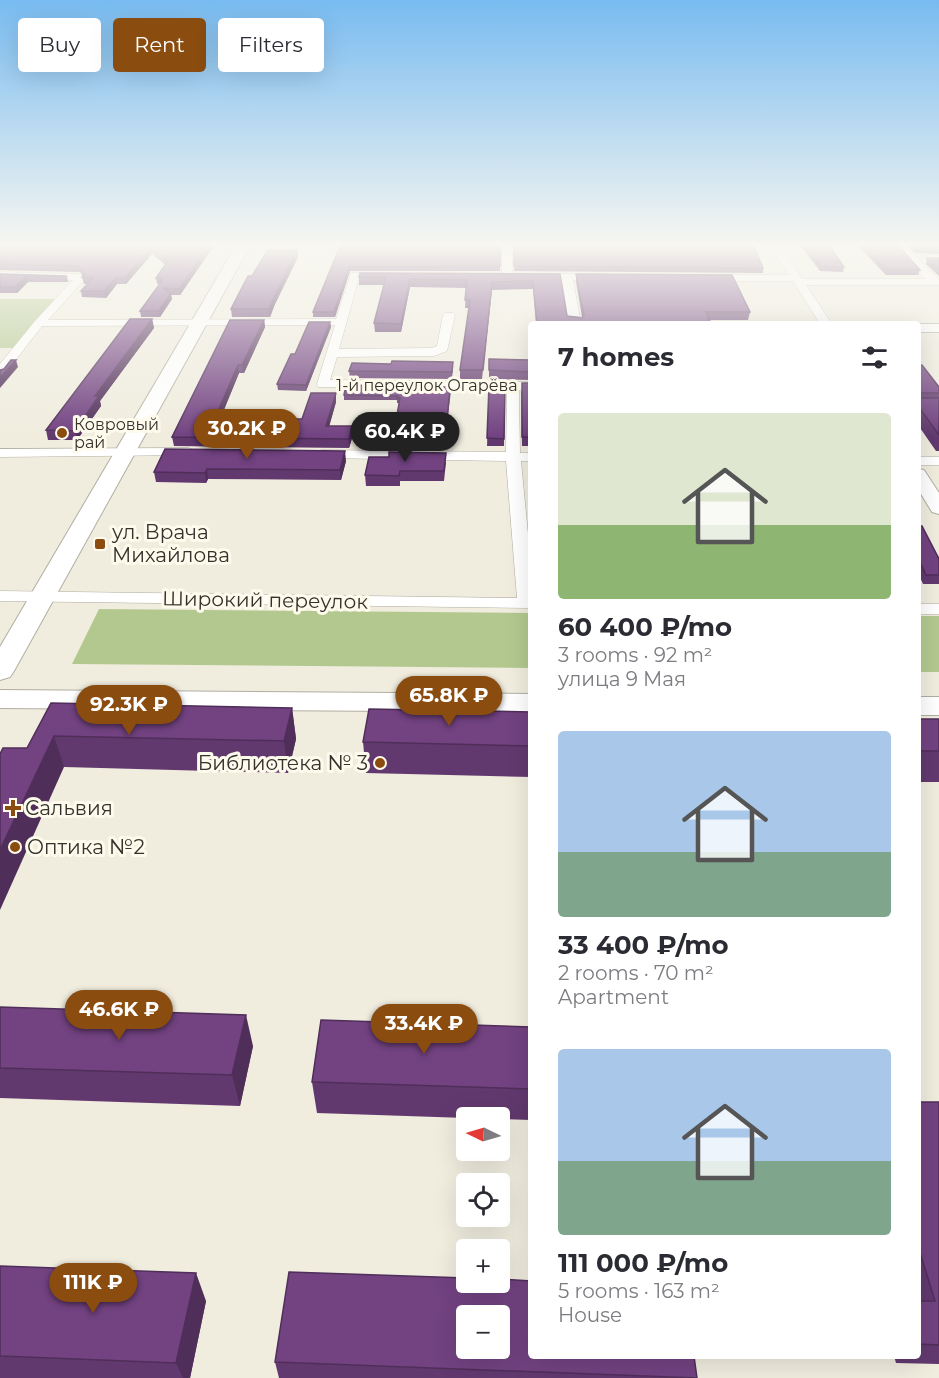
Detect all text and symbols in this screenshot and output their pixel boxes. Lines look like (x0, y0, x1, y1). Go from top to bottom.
chip: Buy (18, 18, 101, 72)
chip: Rent (113, 18, 206, 72)
chip: Filters (218, 18, 324, 72)
text: 7 homes (558, 341, 674, 373)
icon: filters (858, 341, 891, 374)
street label: 1-й переулок Огарёва (336, 376, 518, 395)
pin: 30.2K ₽ (192, 409, 302, 460)
pin: 60.4K ₽ (350, 412, 460, 463)
place label: Ковровый рай (74, 415, 159, 452)
text: 30.2K ₽ (208, 416, 286, 440)
text: 60.4K ₽ (364, 419, 446, 443)
marker: Ковровый рай (55, 426, 69, 440)
icon: home (671, 452, 779, 560)
place label: ул. Врача Михайлова (111, 520, 230, 567)
marker: ул. Врача Михайлова (93, 537, 107, 551)
street label: Широкий переулок (162, 586, 369, 614)
text: 60 400 ₽/mo (558, 611, 732, 643)
text: 3 rooms · 92 m² (558, 643, 712, 667)
text: улица 9 Мая (558, 667, 686, 691)
pin: 65.8K ₽ (394, 676, 504, 727)
text: 65.8K ₽ (409, 683, 489, 707)
pin: 92.3K ₽ (74, 685, 184, 736)
text: 92.3K ₽ (90, 692, 168, 716)
place label: Библиотека № 3 (198, 751, 368, 775)
marker: Библиотека № 3 (373, 756, 387, 770)
icon: home (671, 770, 779, 878)
place label: Сальвия (25, 796, 113, 820)
marker: Сальвия (6, 801, 20, 815)
place label: Оптика №2 (27, 835, 145, 859)
marker: Оптика №2 (8, 840, 22, 854)
text: 33 400 ₽/mo (558, 929, 729, 961)
text: 2 rooms · 70 m² (558, 961, 714, 985)
text: Apartment (558, 985, 669, 1009)
pin: 46.6K ₽ (64, 990, 174, 1041)
text: 46.6K ₽ (79, 997, 159, 1021)
pin: 33.4K ₽ (369, 1004, 479, 1055)
text: 33.4K ₽ (385, 1011, 463, 1035)
icon: home (671, 1088, 779, 1196)
north arrow (456, 1107, 510, 1161)
map controls (456, 1107, 510, 1359)
button: locate (456, 1173, 510, 1227)
button: + (456, 1239, 510, 1293)
text: 111 000 ₽/mo (558, 1247, 728, 1279)
pin: 111K ₽ (44, 1263, 142, 1314)
text: 111K ₽ (63, 1270, 123, 1294)
text: 5 rooms · 163 m² (558, 1279, 720, 1303)
text: House (558, 1303, 622, 1327)
button: − (456, 1305, 510, 1359)

